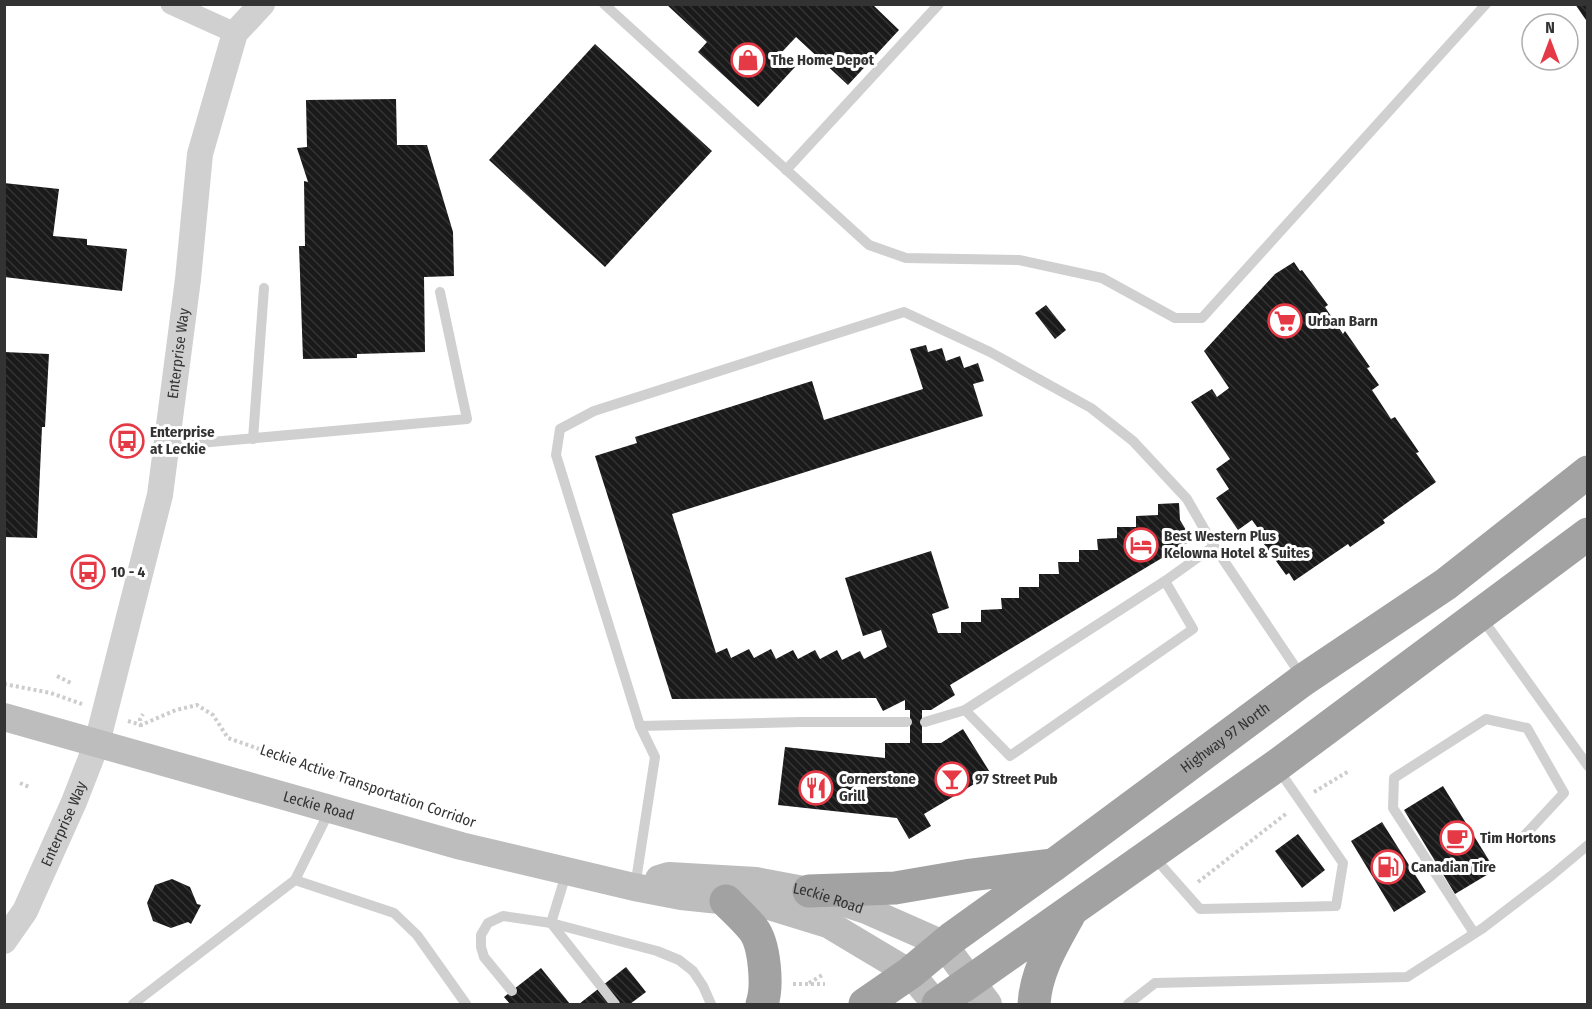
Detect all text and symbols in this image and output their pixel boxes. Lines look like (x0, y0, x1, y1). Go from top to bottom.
north arrow (1520, 12, 1580, 72)
text: N (1545, 18, 1555, 37)
shop icon: The Home Depot (730, 42, 766, 78)
place label: The Home Depot (771, 51, 875, 69)
supermarket icon: Urban Barn (1267, 303, 1303, 339)
street label: Enterprise Way (164, 307, 193, 400)
place label: Urban Barn (1308, 312, 1378, 330)
bus stop icon: Enterprise at Leckie (109, 423, 145, 459)
place label: Enterprise at Leckie (150, 423, 215, 458)
hotel icon: Best Western Plus Kelowna Hotel & Suites (1123, 527, 1159, 563)
place label: Best Western Plus Kelowna Hotel & Suites (1164, 527, 1310, 562)
bus stop icon: 10 - 4 (70, 554, 106, 590)
place label: 10 - 4 (111, 563, 145, 581)
street label: Highway 97 North (1177, 699, 1273, 777)
street label: Leckie Active Transportation Corridor (258, 741, 479, 832)
bar icon: 97 Street Pub (934, 761, 970, 797)
restaurant icon: Cornerstone Grill (798, 770, 834, 806)
place label: Cornerstone Grill (839, 770, 916, 805)
place label: 97 Street Pub (975, 770, 1058, 788)
street label: Enterprise Way (37, 778, 90, 869)
street label: Leckie Road (281, 787, 356, 824)
cafe icon: Tim Hortons (1439, 820, 1475, 856)
place label: Tim Hortons (1480, 829, 1556, 847)
fuel station icon: Canadian Tire (1370, 849, 1406, 885)
place label: Canadian Tire (1411, 858, 1496, 876)
street label: Leckie Road (792, 879, 866, 918)

